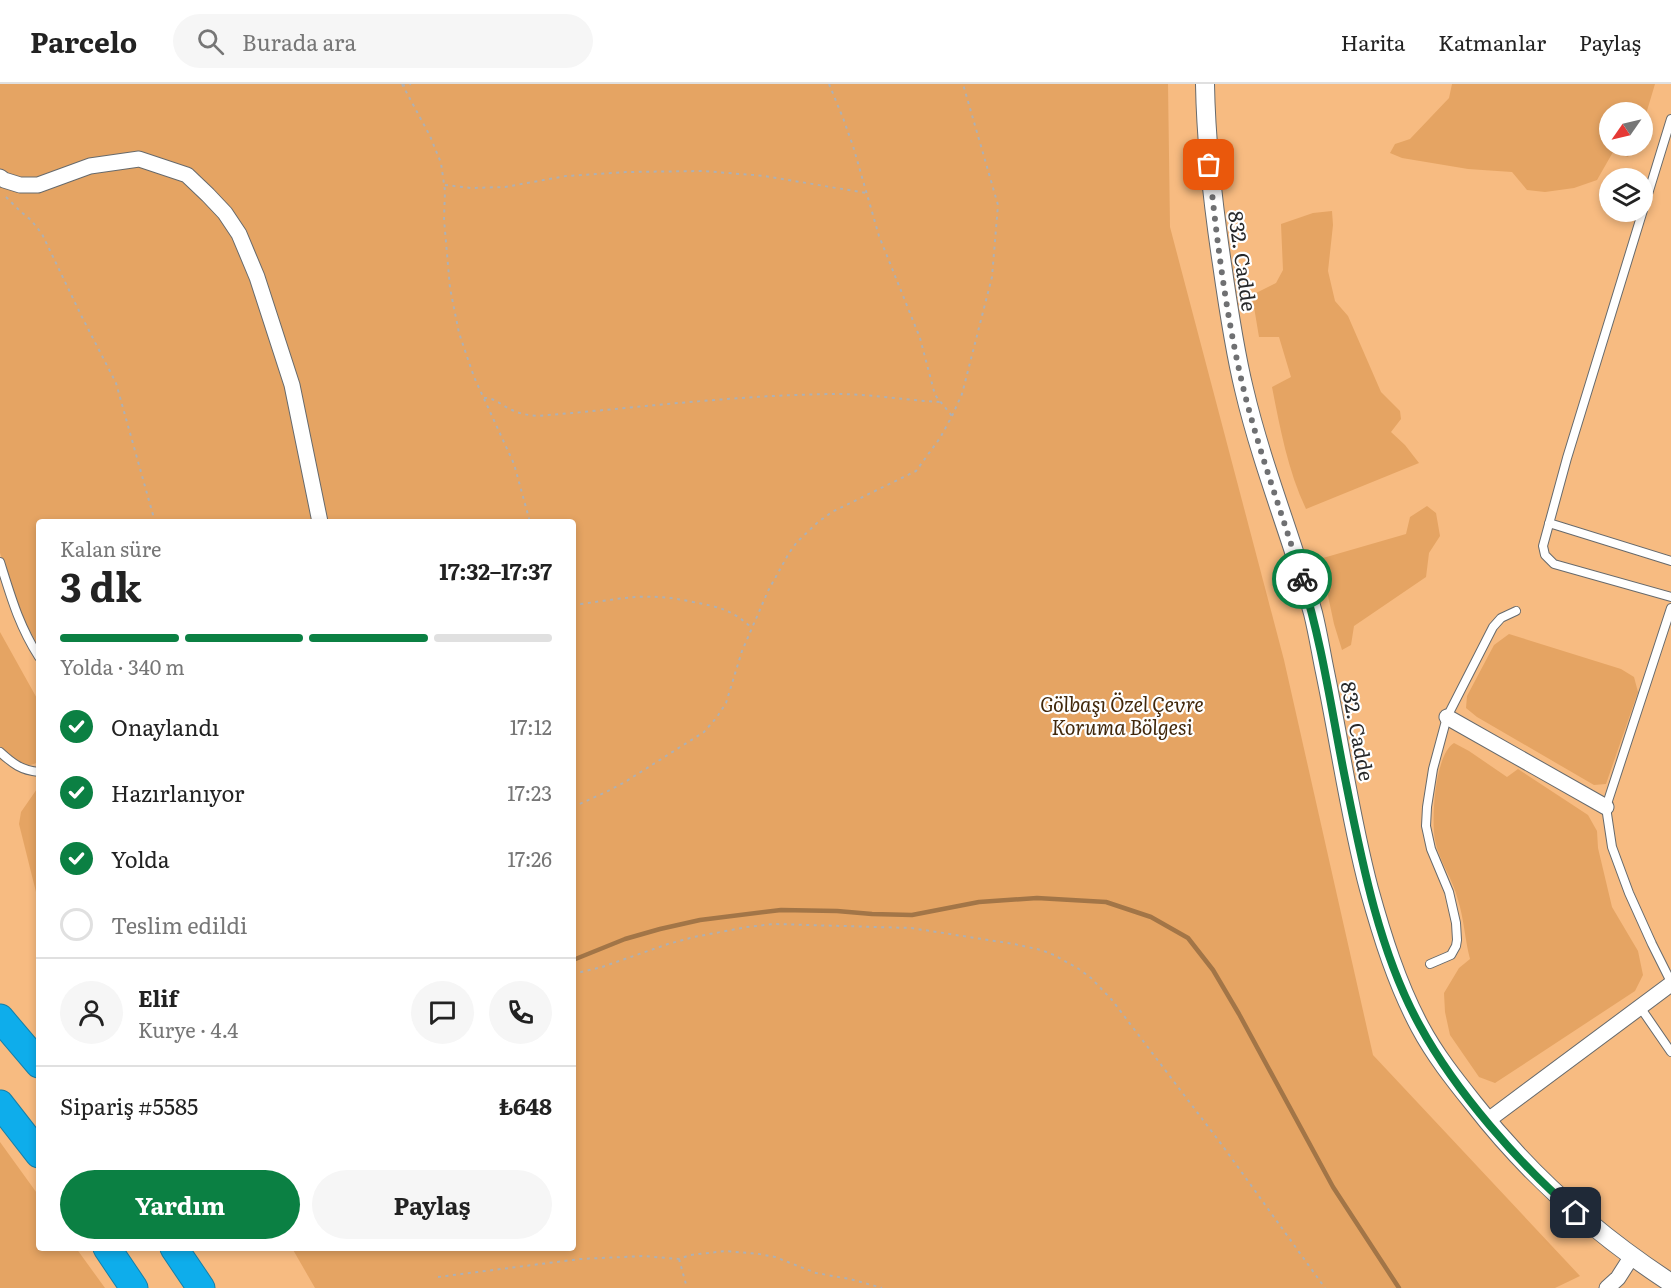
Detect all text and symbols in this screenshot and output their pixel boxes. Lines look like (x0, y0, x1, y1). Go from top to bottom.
search box (173, 14, 593, 68)
text: Parcelo (30, 20, 137, 62)
icon: search (194, 25, 227, 58)
text: Burada ara (242, 25, 356, 58)
text: Harita (1341, 26, 1405, 57)
text: Katmanlar (1438, 26, 1546, 57)
text: Paylaş (1579, 26, 1641, 57)
north arrow (1599, 102, 1653, 156)
map controls (1599, 102, 1653, 222)
pin (1183, 139, 1234, 190)
icon: bag (1192, 148, 1225, 181)
button: layers (1599, 168, 1653, 222)
street label: 832. Cadde (1222, 209, 1266, 313)
text: Kalan süre (60, 533, 161, 563)
courier (1272, 549, 1332, 609)
text: 17:32–17:37 (439, 554, 552, 587)
text: 3 dk (60, 556, 141, 614)
icon: bike (1286, 563, 1319, 596)
text: Yolda · 340 m (60, 651, 185, 681)
street label: 832. Cadde (1335, 679, 1383, 783)
park label: Gölbaşı Özel Çevre Koruma Bölgesi (1040, 688, 1204, 741)
icon: check (60, 710, 93, 743)
text: Onaylandı (111, 710, 219, 743)
text: 17:12 (510, 711, 552, 741)
icon: check (60, 776, 93, 809)
text: Hazırlanıyor (111, 776, 245, 809)
text: 17:23 (507, 777, 552, 807)
icon: check (60, 842, 93, 875)
text: Yolda (111, 842, 170, 875)
text: 17:26 (507, 843, 552, 873)
text: Teslim edildi (111, 908, 247, 941)
button: person (60, 981, 123, 1044)
text: Elif (138, 981, 178, 1014)
button: chat (411, 981, 474, 1044)
button: phone (489, 981, 552, 1044)
text: Kurye · 4.4 (138, 1014, 238, 1044)
text: Sipariş #5585 (60, 1089, 198, 1122)
text: ₺648 (499, 1089, 552, 1122)
button: Yardım (60, 1170, 300, 1239)
button: Paylaş (312, 1170, 552, 1239)
pin (1550, 1187, 1601, 1238)
icon: home (1559, 1196, 1592, 1229)

